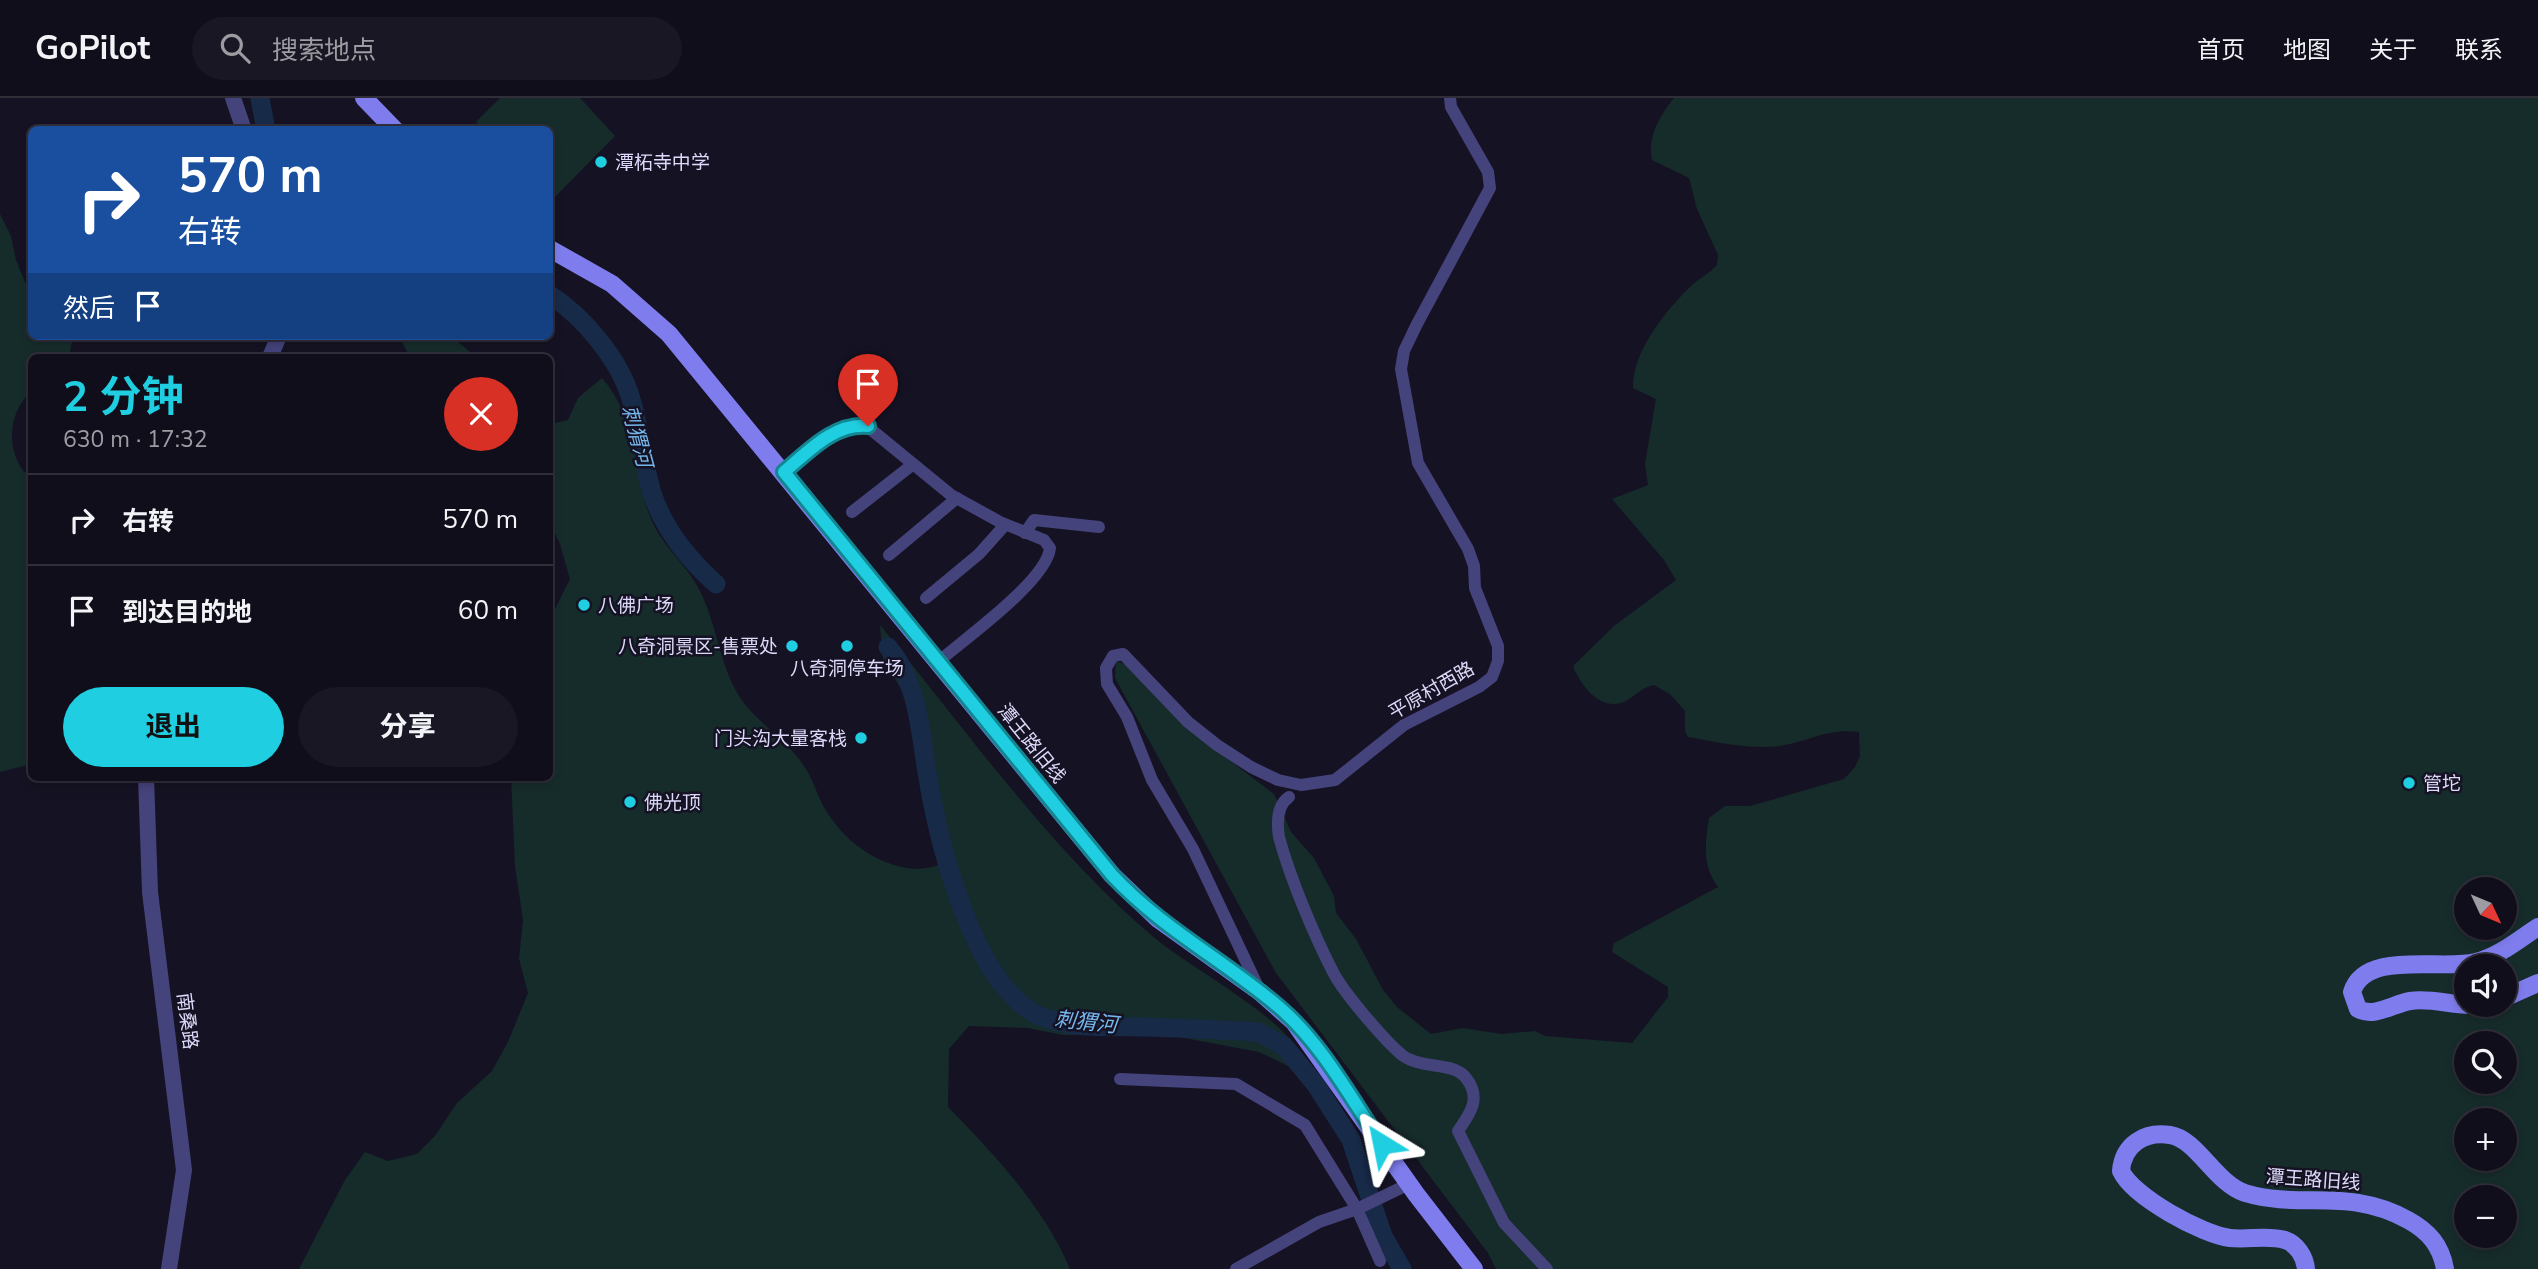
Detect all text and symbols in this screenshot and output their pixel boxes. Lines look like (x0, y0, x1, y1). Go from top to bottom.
search box (192, 17, 682, 80)
text: GoPilot (35, 26, 150, 71)
icon: search (216, 29, 254, 67)
text: 搜索地点 (272, 33, 376, 68)
text: 首页 (2197, 34, 2245, 66)
text: 地图 (2283, 34, 2331, 66)
text: 关于 (2369, 34, 2417, 66)
text: 联系 (2455, 34, 2503, 66)
text: 570 m (178, 142, 322, 209)
place label: 潭柘寺中学 (615, 150, 710, 176)
icon: right (63, 154, 154, 245)
marker: 潭柘寺中学 (593, 154, 609, 170)
text: 右转 (178, 211, 242, 254)
icon: arrive (129, 287, 167, 325)
text: 然后 (63, 291, 115, 326)
pin (838, 354, 898, 426)
icon: arrive (849, 365, 887, 403)
text: 2 分钟 (63, 369, 184, 426)
button: close (444, 377, 518, 451)
water label: 刺猬河 (615, 402, 660, 474)
text: 630 m · 17:32 (63, 424, 208, 455)
icon: right (63, 501, 101, 539)
text: 570 m (442, 502, 518, 537)
text: 右转 (122, 504, 174, 539)
icon: arrive (63, 592, 101, 630)
text: 60 m (458, 593, 518, 628)
place label: 八佛广场 (598, 593, 674, 619)
text: 到达目的地 (122, 595, 252, 630)
marker: 八佛广场 (576, 597, 592, 613)
place label: 八奇洞景区-售票处 (618, 634, 778, 660)
marker: 八奇洞景区-售票处 (784, 638, 800, 654)
marker: 八奇洞停车场 (839, 638, 855, 654)
place label: 八奇洞停车场 (790, 656, 904, 682)
street label: 平原村西路 (1384, 656, 1479, 726)
button: 退出 (63, 687, 284, 767)
button: 分享 (298, 687, 518, 767)
street label: 潭王路旧线 (991, 699, 1071, 789)
place label: 门头沟大量客栈 (714, 726, 847, 752)
marker: 门头沟大量客栈 (853, 730, 869, 746)
place label: 管坨 (2423, 771, 2461, 797)
marker: 管坨 (2401, 775, 2417, 791)
place label: 佛光顶 (644, 790, 701, 816)
marker: 佛光顶 (622, 794, 638, 810)
north arrow (2454, 877, 2516, 940)
map controls (2454, 877, 2517, 1248)
button: sound (2454, 954, 2517, 1017)
street label: 南桑路 (171, 991, 203, 1051)
water label: 刺猬河 (1053, 1005, 1123, 1040)
button: search (2454, 1031, 2517, 1094)
position arrow (1345, 1107, 1419, 1181)
button: + (2454, 1108, 2517, 1171)
street label: 潭王路旧线 (2265, 1164, 2361, 1196)
button: − (2454, 1185, 2517, 1248)

